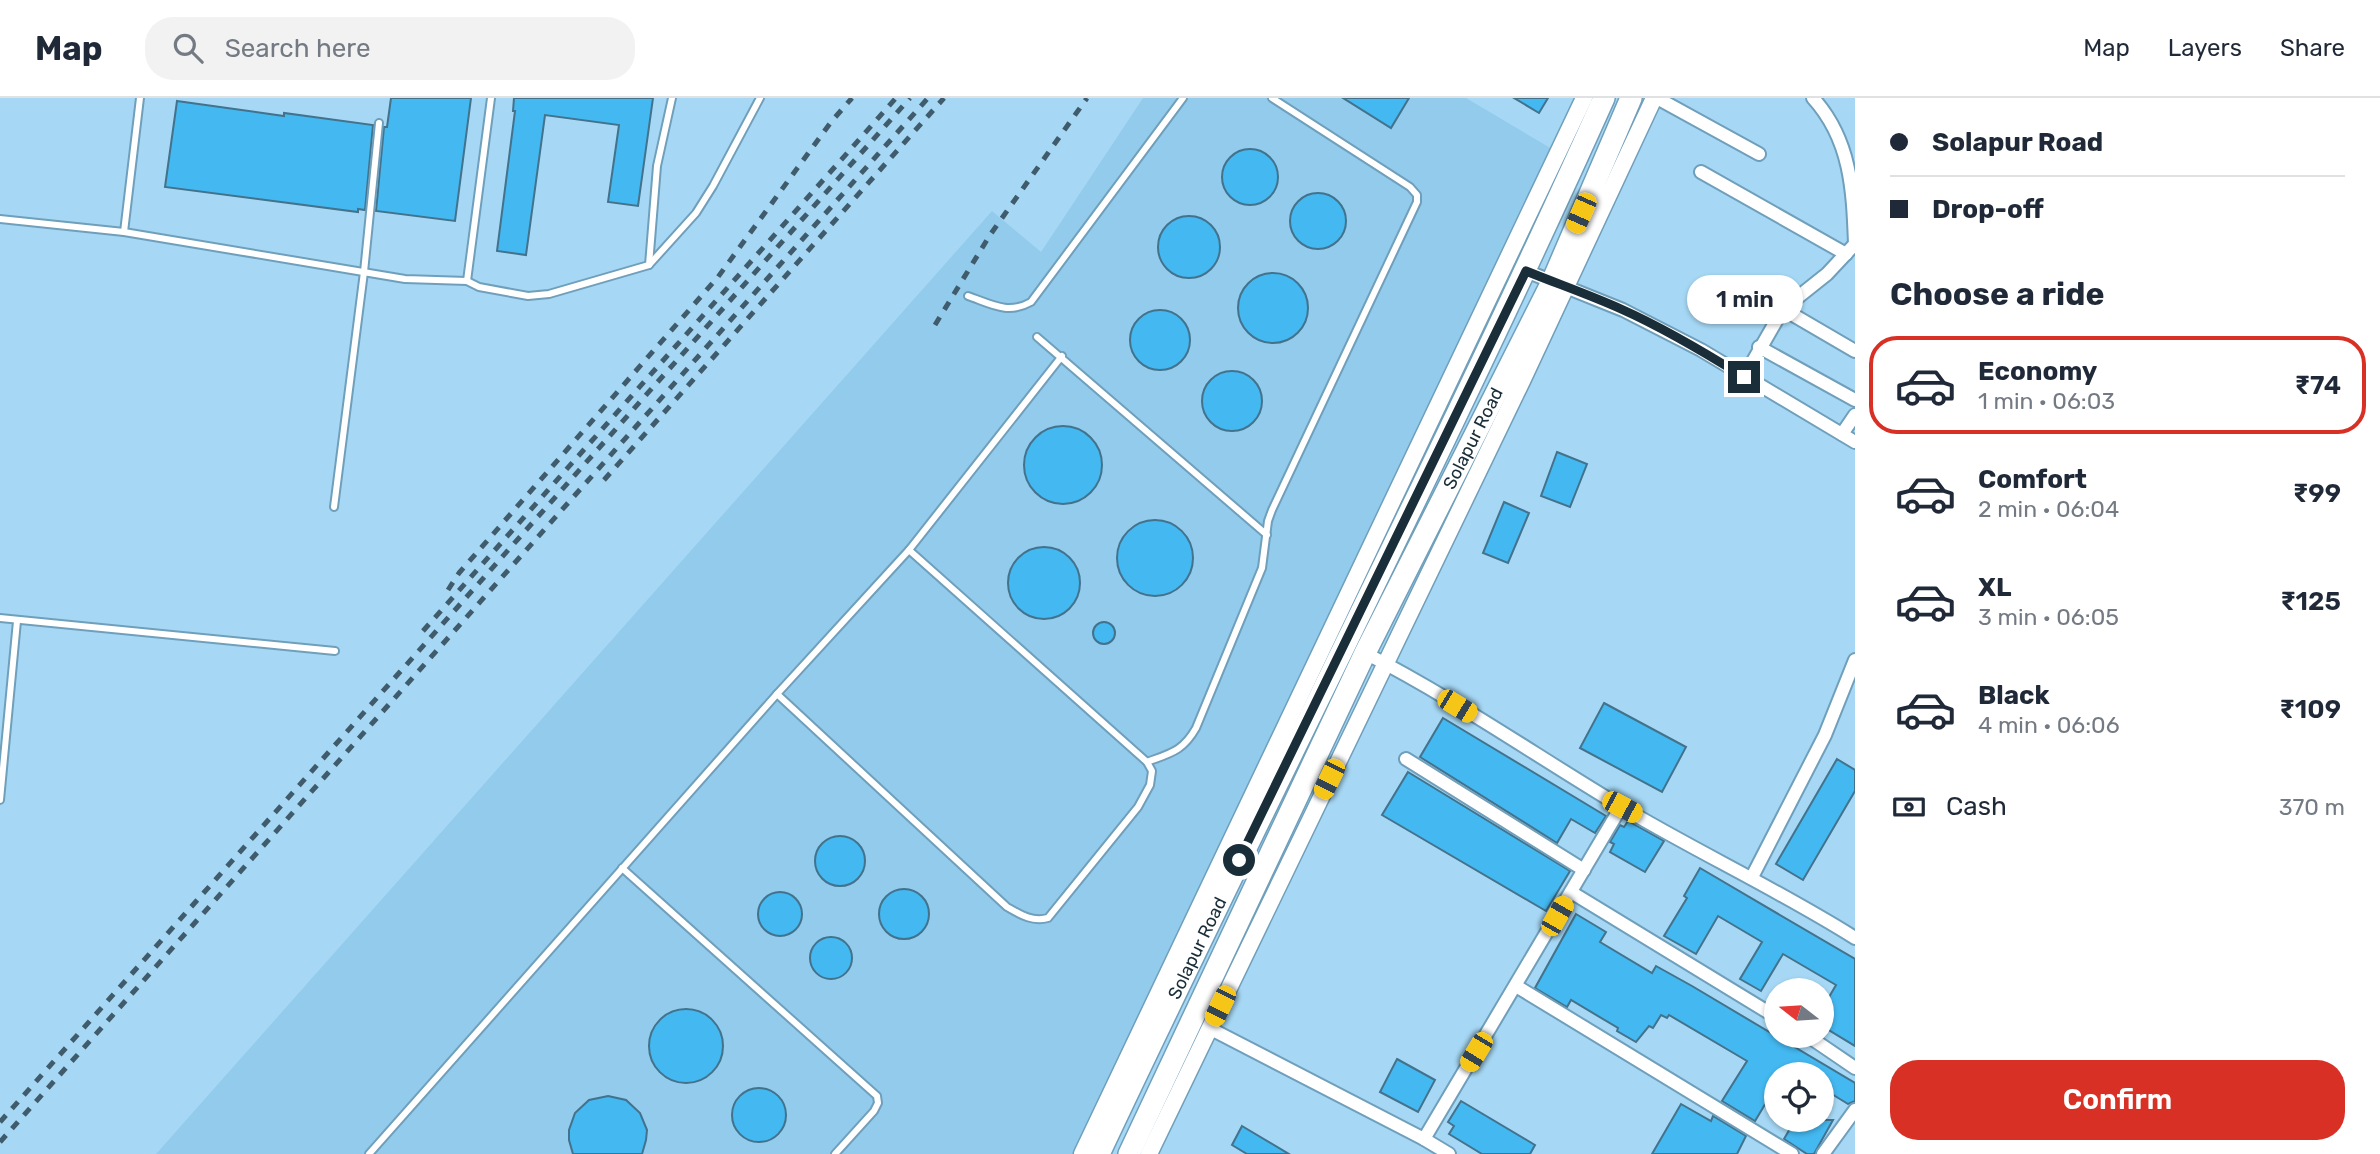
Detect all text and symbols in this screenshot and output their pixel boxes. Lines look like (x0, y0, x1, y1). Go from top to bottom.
search box (145, 17, 635, 80)
text: Map (35, 29, 103, 68)
icon: search (169, 29, 207, 67)
text: Search here (225, 33, 370, 64)
text: Map (2083, 34, 2130, 62)
text: Layers (2168, 34, 2242, 62)
text: Share (2280, 34, 2345, 62)
text: Solapur Road (1932, 127, 2103, 158)
car (1563, 190, 1600, 236)
text: Drop-off (1932, 194, 2044, 225)
callout: 1 min (1686, 275, 1802, 324)
text: Choose a ride (1890, 275, 2104, 313)
text: 1 min (1716, 285, 1774, 313)
icon: car (1894, 354, 1957, 417)
text: Economy (1978, 356, 2097, 387)
route end (1728, 361, 1760, 393)
text: ₹74 (2294, 370, 2341, 401)
street label: Solapur Road (1438, 384, 1508, 493)
text: 1 min · 06:03 (1978, 387, 2115, 415)
icon: car (1894, 462, 1957, 525)
text: Comfort (1978, 464, 2087, 495)
text: ₹99 (2293, 478, 2341, 509)
text: 2 min · 06:04 (1978, 495, 2119, 523)
icon: car (1894, 570, 1957, 633)
text: XL (1978, 572, 2011, 603)
text: ₹125 (2280, 586, 2341, 617)
text: 3 min · 06:05 (1978, 603, 2119, 631)
icon: car (1894, 678, 1957, 741)
text: Black (1978, 680, 2050, 711)
car (1434, 686, 1481, 726)
text: ₹109 (2279, 694, 2341, 725)
text: 4 min · 06:06 (1978, 711, 2120, 739)
car (1311, 756, 1348, 802)
car (1599, 788, 1646, 826)
icon: cash (1890, 788, 1928, 826)
text: Cash (1946, 791, 2007, 822)
text: 370 m (2279, 793, 2345, 821)
route start (1223, 844, 1255, 876)
car (1538, 893, 1577, 939)
street label: Solapur Road (1163, 894, 1231, 1003)
north arrow (1764, 978, 1834, 1048)
map controls (1764, 978, 1834, 1132)
car (1202, 983, 1239, 1029)
car (1457, 1029, 1496, 1075)
button: Confirm (1890, 1060, 2345, 1140)
button: locate (1764, 1062, 1834, 1132)

